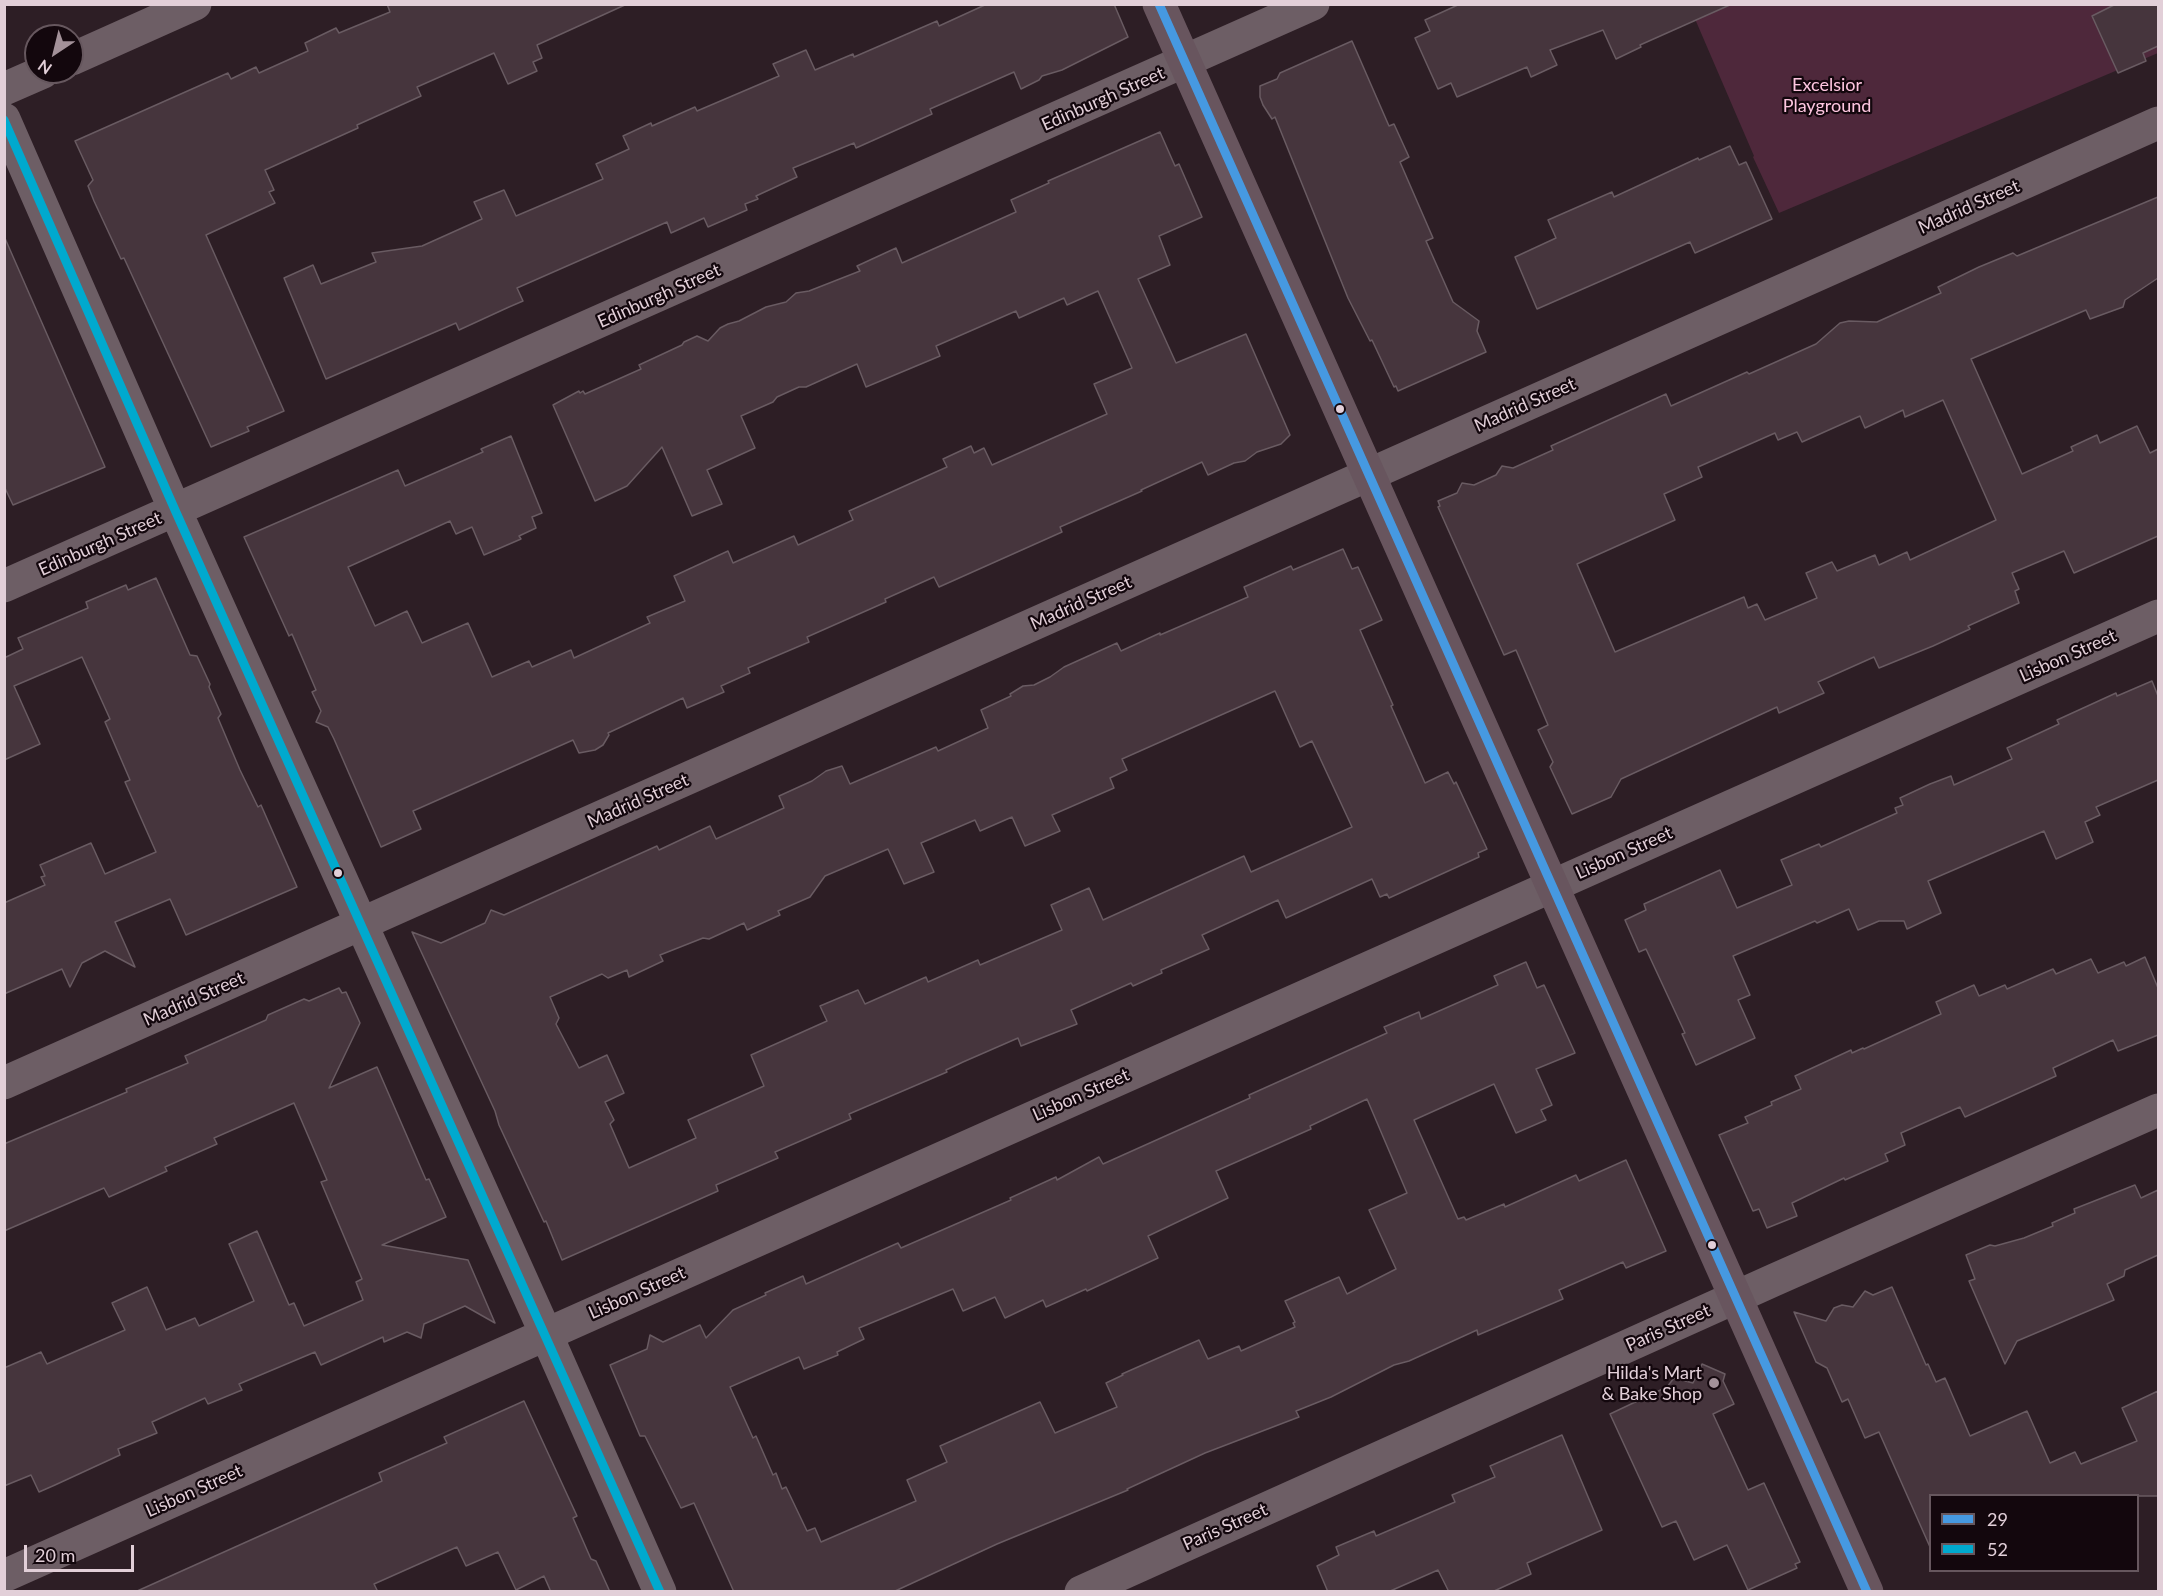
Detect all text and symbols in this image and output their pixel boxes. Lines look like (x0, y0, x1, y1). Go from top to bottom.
north arrow (24, 24, 84, 84)
text: N (34, 56, 55, 79)
street label: Edinburgh Street (1038, 62, 1168, 136)
park label: Excelsior Playground (1783, 74, 1871, 116)
street label: Madrid Street (1915, 175, 2023, 239)
street label: Edinburgh Street (594, 259, 724, 333)
street label: Madrid Street (1471, 373, 1579, 437)
unlabelled marker (1334, 403, 1346, 415)
street label: Edinburgh Street (35, 507, 165, 581)
street label: Madrid Street (1027, 571, 1135, 635)
street label: Lisbon Street (2016, 625, 2120, 687)
street label: Madrid Street (584, 769, 692, 833)
street label: Lisbon Street (1572, 822, 1676, 884)
unlabelled marker (332, 867, 344, 879)
street label: Madrid Street (140, 967, 248, 1031)
street label: Lisbon Street (1029, 1064, 1133, 1126)
unlabelled marker (1706, 1239, 1718, 1251)
street label: Lisbon Street (585, 1262, 689, 1324)
street label: Paris Street (1622, 1300, 1714, 1356)
place label: Hilda's Mart & Bake Shop (1601, 1362, 1702, 1404)
marker: Hilda's Mart & Bake Shop (1707, 1376, 1721, 1390)
street label: Lisbon Street (142, 1460, 246, 1522)
legend (1929, 1494, 2139, 1572)
street label: Paris Street (1179, 1499, 1271, 1555)
text: 29 (1987, 1508, 2008, 1530)
scale bar (27, 1533, 136, 1571)
text: 52 (1987, 1538, 2008, 1560)
text: 20 m (35, 1544, 75, 1566)

